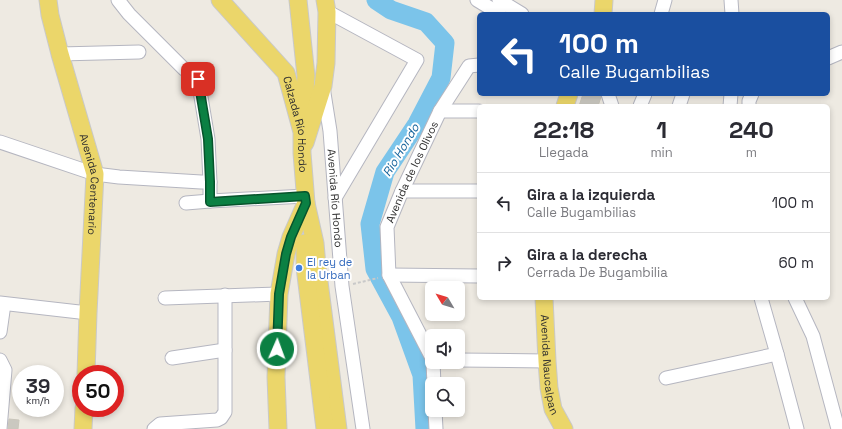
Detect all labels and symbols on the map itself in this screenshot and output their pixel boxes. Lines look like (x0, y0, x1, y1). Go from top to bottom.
pin (181, 62, 215, 96)
street label: Calzada Río Hondo (280, 75, 311, 173)
street label: Avenida de los Olivos (383, 119, 441, 225)
water label: Rio Hondo (379, 120, 423, 179)
street label: Avenida Centenario (77, 132, 102, 236)
street label: Avenida Río Hondo (324, 149, 346, 248)
place label: El rey de la Urban (307, 255, 352, 282)
marker: El rey de la Urban (294, 263, 304, 273)
north arrow (425, 281, 465, 321)
street label: Avenida Naucalpan (538, 314, 562, 417)
position arrow (256, 328, 298, 370)
speed limit sign: 50 (72, 365, 124, 417)

